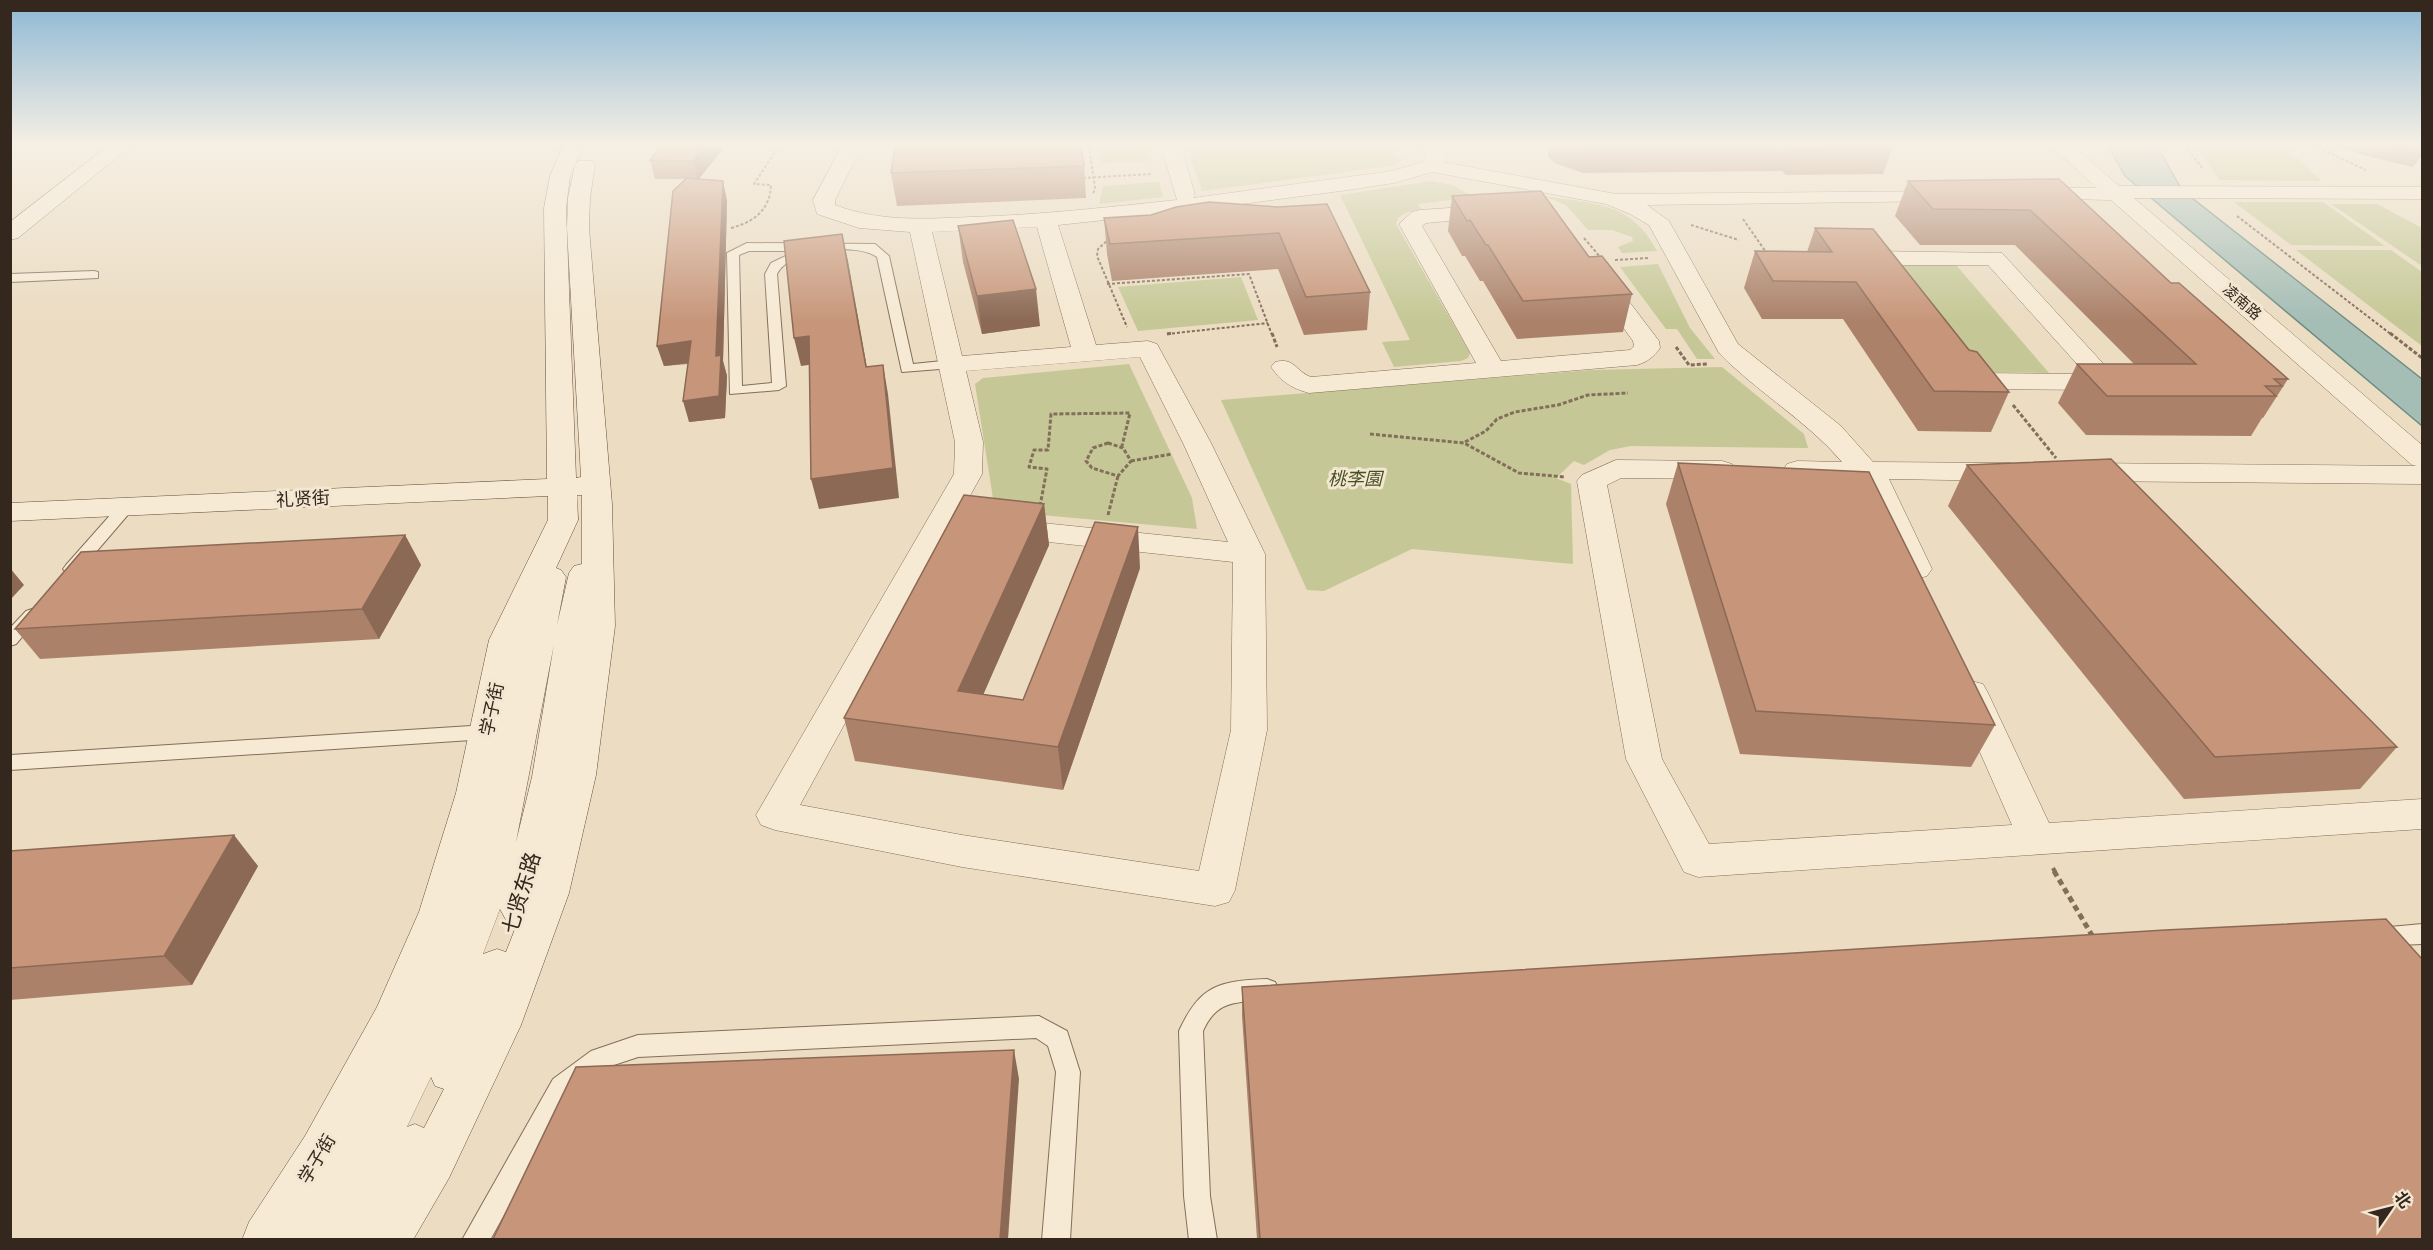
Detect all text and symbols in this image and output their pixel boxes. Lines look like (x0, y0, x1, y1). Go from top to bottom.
street label: 凌南路 (2219, 280, 2265, 324)
park label: 桃李園 (1328, 468, 1385, 490)
street label: 礼贤街 (275, 487, 331, 511)
street label: 学子街 (476, 680, 508, 738)
street label: 七贤东路 (497, 849, 545, 937)
street label: 学子街 (294, 1130, 340, 1188)
north arrow (2361, 1178, 2421, 1238)
text: 北 (2391, 1188, 2415, 1212)

